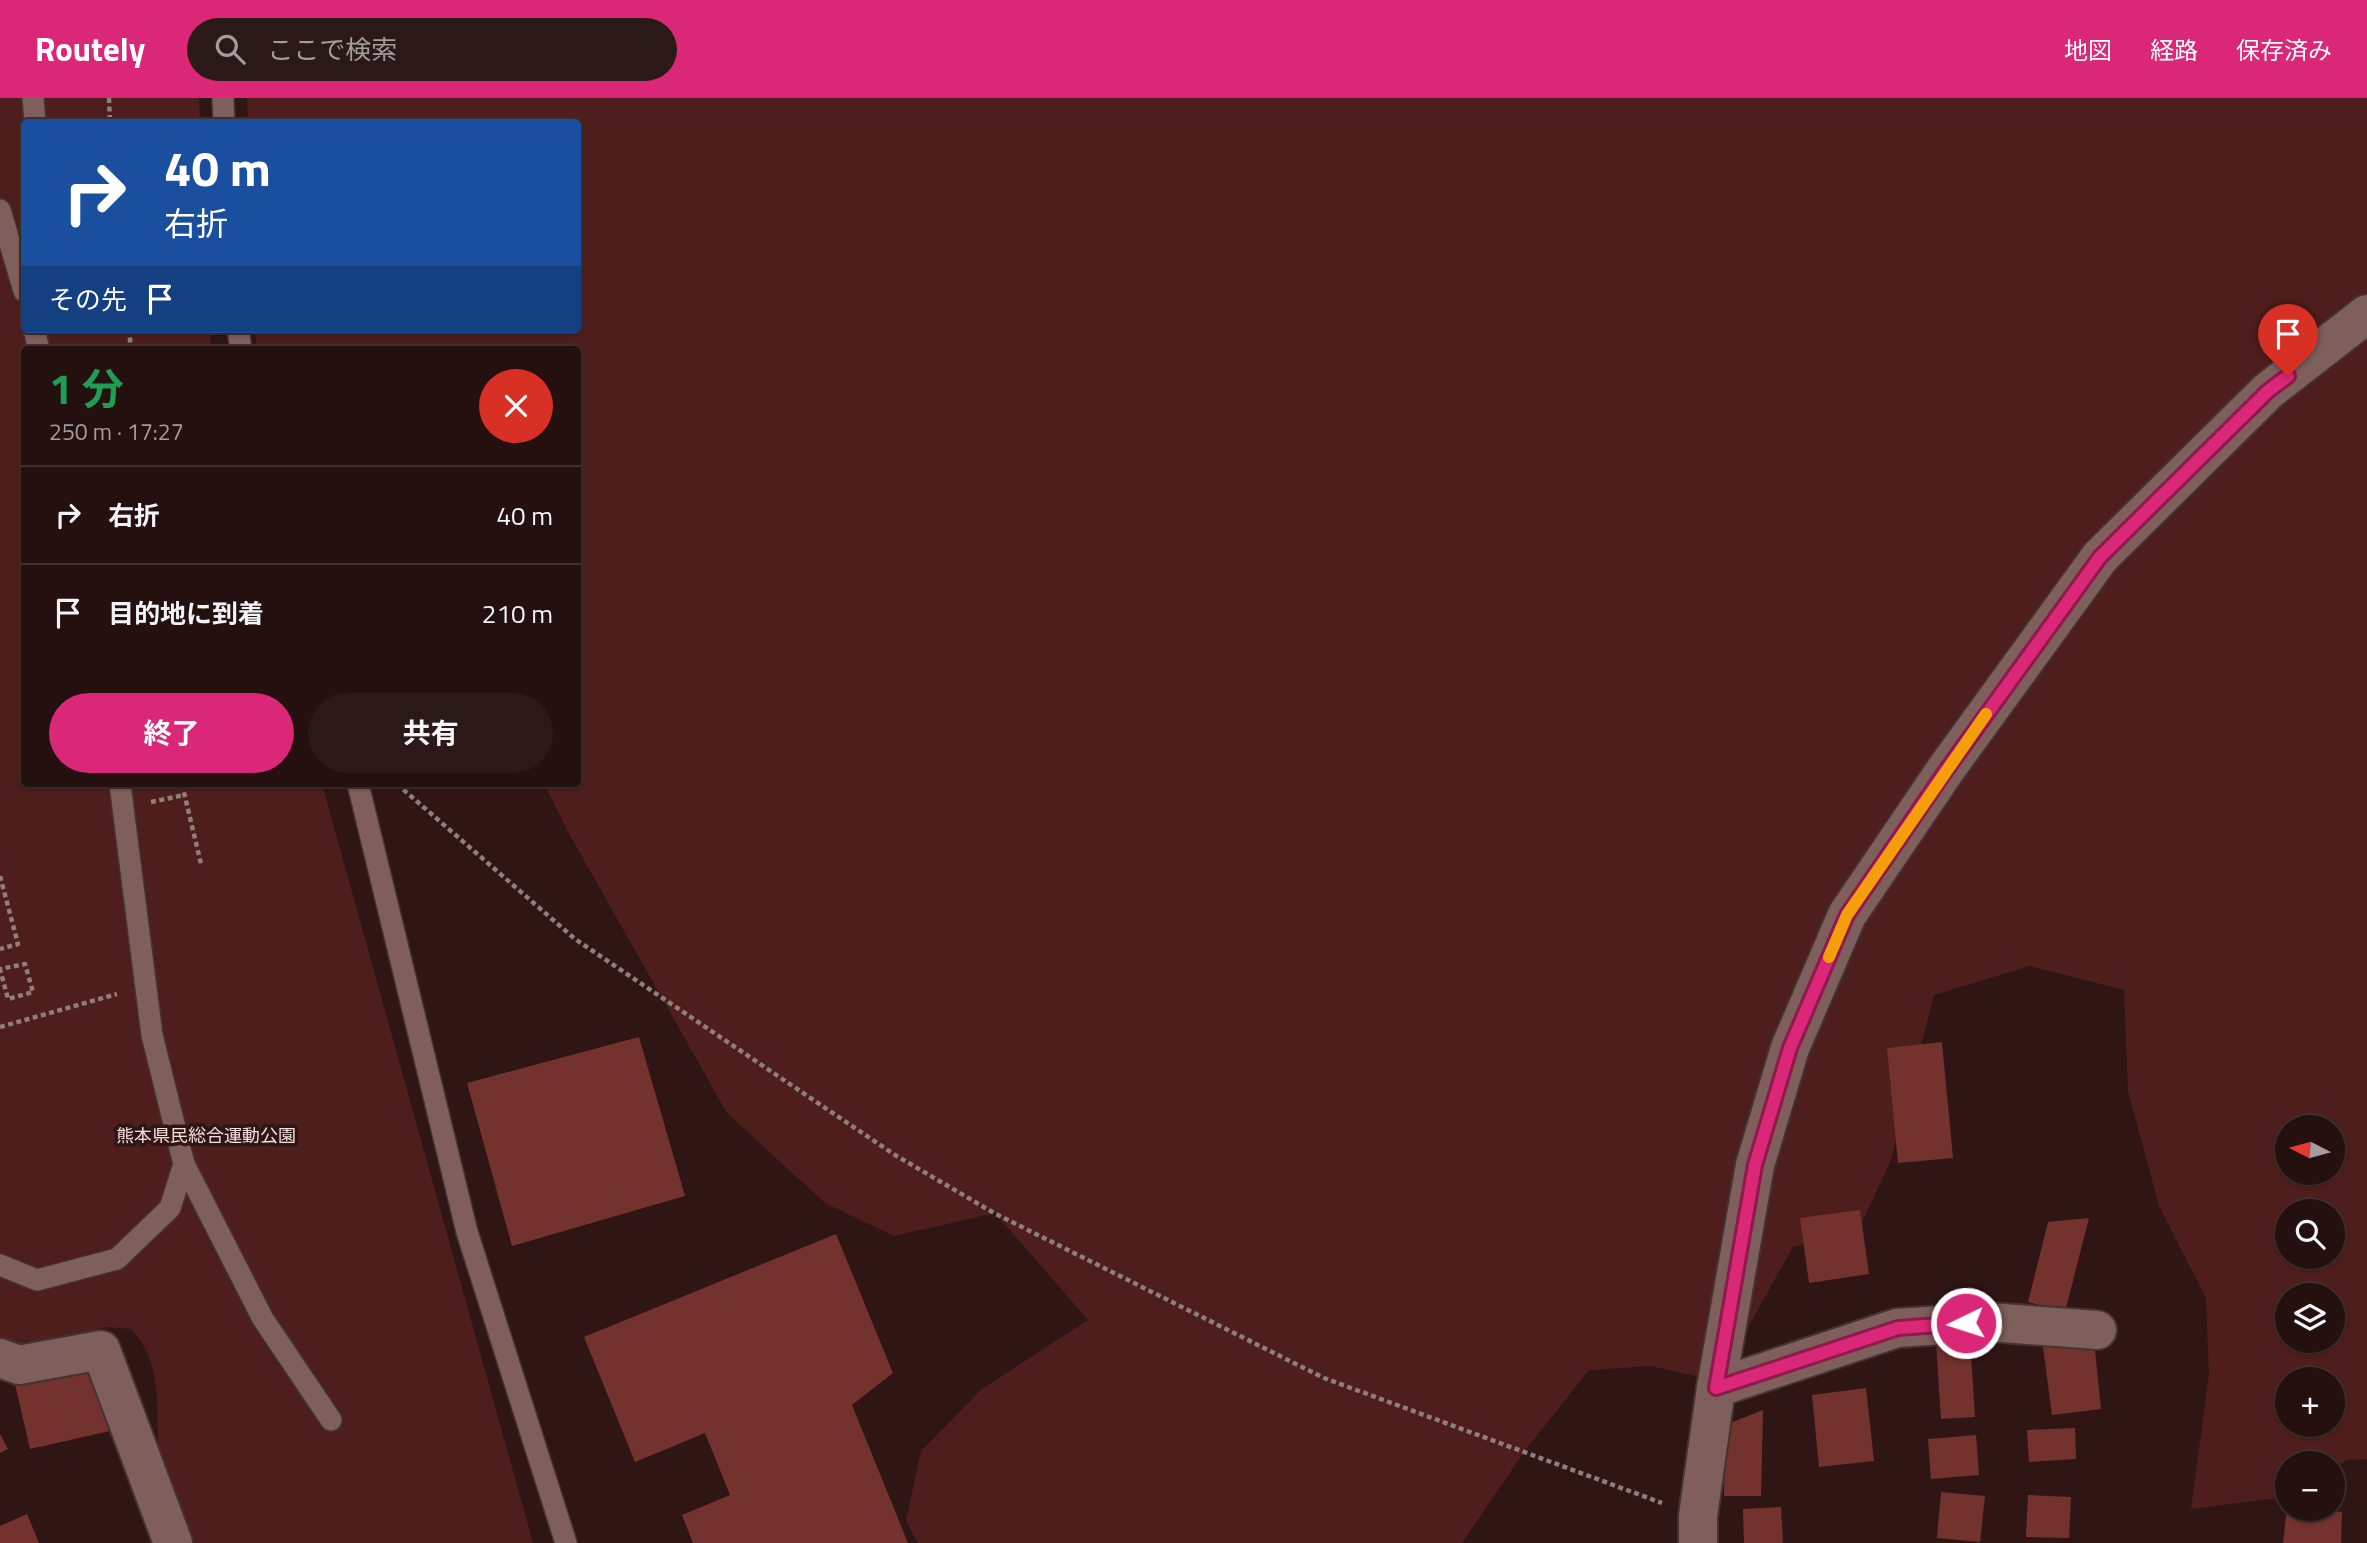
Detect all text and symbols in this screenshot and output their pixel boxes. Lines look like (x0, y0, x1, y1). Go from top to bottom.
search box (187, 18, 677, 81)
text: Routely (35, 24, 145, 74)
icon: search (211, 30, 249, 68)
text: ここで検索 (267, 30, 397, 69)
text: 地図 (2064, 32, 2112, 68)
text: 経路 (2150, 32, 2198, 68)
text: 保存済み (2236, 32, 2332, 68)
text: 40 m (164, 130, 271, 205)
icon: right (49, 147, 140, 238)
text: 右折 (164, 199, 228, 247)
text: その先 (49, 280, 127, 319)
icon: arrive (141, 280, 179, 318)
pin (2258, 304, 2318, 376)
icon: arrive (2269, 315, 2307, 353)
text: 1 分 (49, 356, 124, 420)
button: close (479, 369, 553, 443)
text: 250 m · 17:27 (49, 414, 184, 449)
icon: right (49, 496, 87, 534)
text: 右折 (108, 496, 160, 535)
text: 40 m (496, 496, 553, 535)
icon: arrive (49, 594, 87, 632)
text: 目的地に到着 (108, 594, 264, 633)
text: 210 m (482, 594, 553, 633)
button: 終了 (49, 693, 294, 773)
button: 共有 (308, 693, 553, 773)
north arrow (2275, 1115, 2345, 1185)
map controls (2275, 1115, 2345, 1521)
park label: 熊本県民総合運動公園 (116, 1122, 296, 1149)
button: search (2275, 1199, 2345, 1269)
button: layers (2275, 1283, 2345, 1353)
position arrow (1929, 1286, 2003, 1360)
button: + (2275, 1367, 2345, 1437)
button: − (2275, 1451, 2345, 1521)

